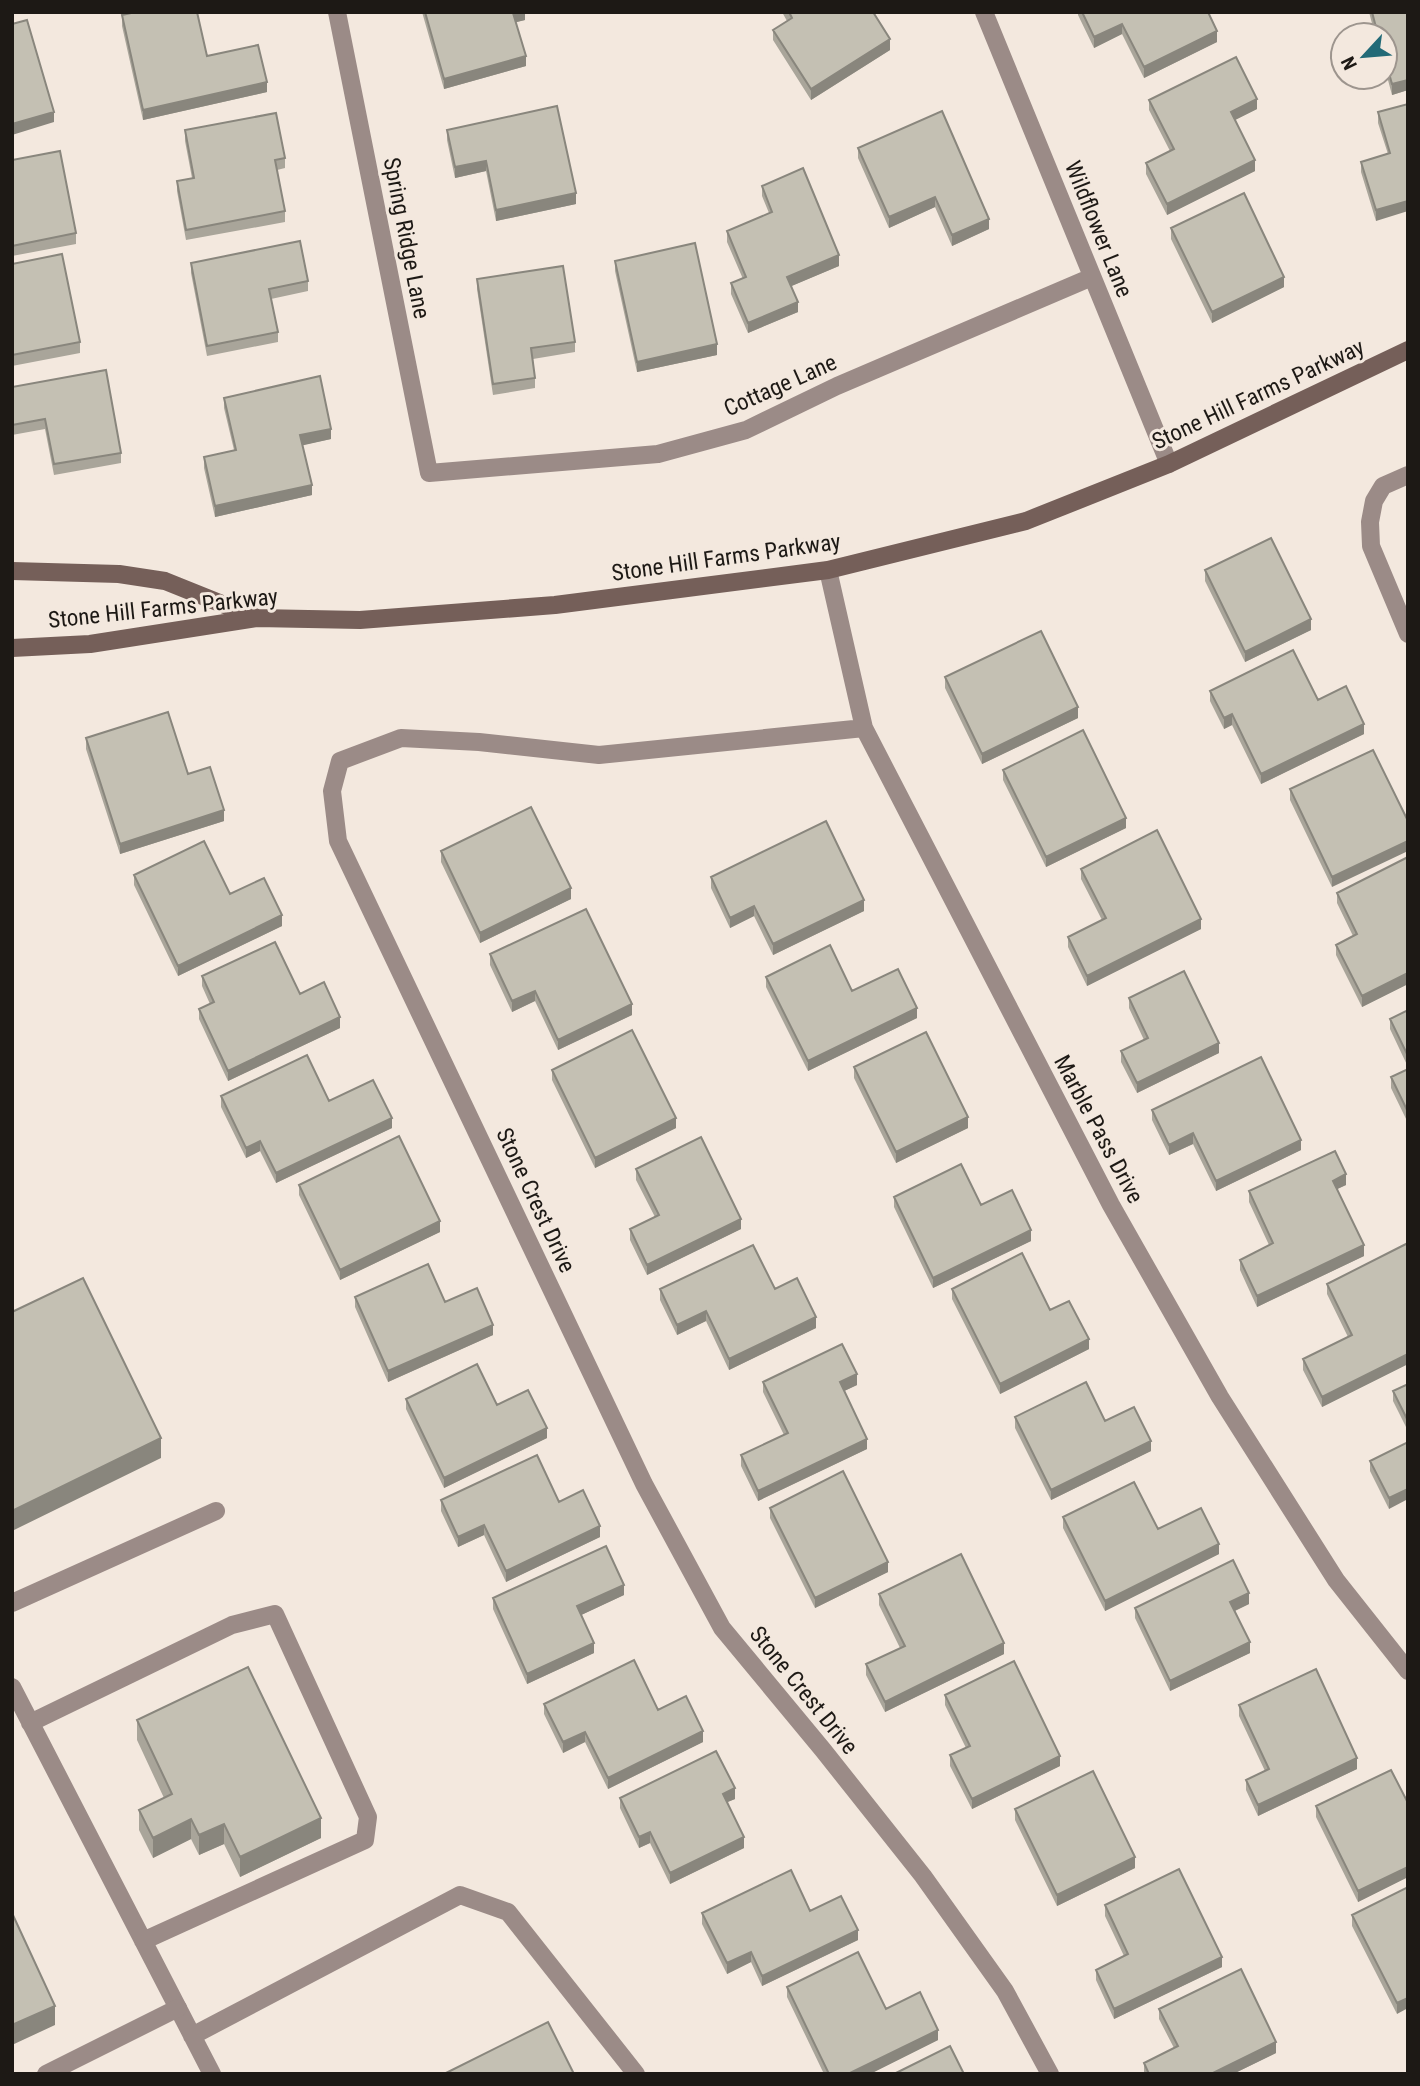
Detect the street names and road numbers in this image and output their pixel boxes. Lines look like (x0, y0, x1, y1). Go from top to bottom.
street label: Spring Ridge Lane (378, 155, 435, 321)
street label: Wildflower Lane (1059, 157, 1138, 301)
street label: Stone Hill Farms Parkway (1148, 333, 1369, 455)
street label: Cottage Lane (720, 349, 841, 422)
street label: Stone Hill Farms Parkway (610, 528, 843, 587)
street label: Stone Hill Farms Parkway (47, 583, 280, 634)
street label: Marble Pass Drive (1048, 1051, 1149, 1208)
street label: Stone Crest Drive (490, 1124, 581, 1277)
street label: Stone Crest Drive (744, 1621, 863, 1760)

